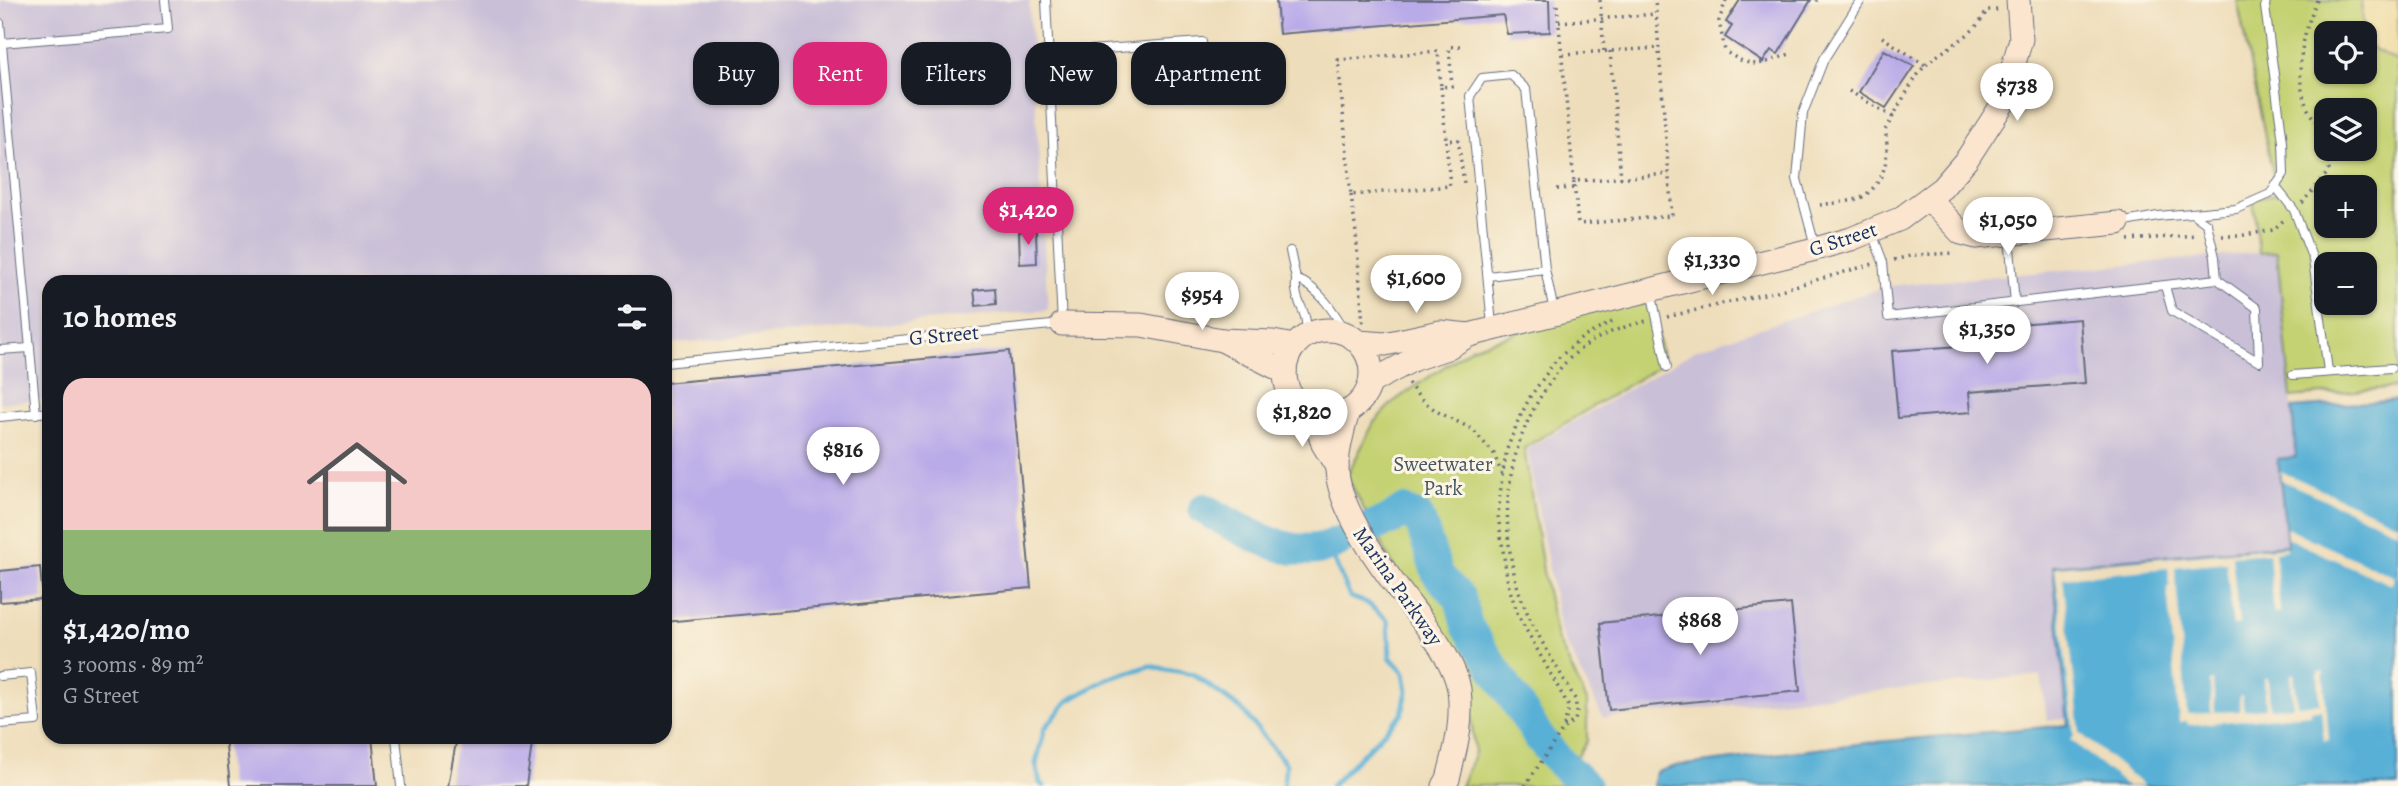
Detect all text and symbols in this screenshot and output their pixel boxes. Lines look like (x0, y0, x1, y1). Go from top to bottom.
map controls (2314, 21, 2377, 315)
button: locate (2314, 21, 2377, 84)
chip: Buy (693, 42, 779, 105)
chip: Rent (793, 42, 887, 105)
chip: Filters (901, 42, 1011, 105)
chip: New (1025, 42, 1117, 105)
chip: Apartment (1131, 42, 1286, 105)
pin: $738 (1976, 64, 2058, 123)
text: $738 (1996, 70, 2038, 101)
button: layers (2314, 98, 2377, 161)
button: + (2314, 175, 2377, 238)
pin: $1,420 (971, 188, 1085, 247)
text: $1,420 (999, 194, 1057, 225)
pin: $1,050 (1951, 198, 2065, 257)
text: $1,050 (1979, 204, 2037, 235)
street label: G Street (1805, 215, 1881, 263)
pin: $1,330 (1655, 238, 1769, 297)
text: $1,330 (1684, 244, 1740, 275)
button: − (2314, 252, 2377, 315)
pin: $1,600 (1359, 256, 1473, 315)
text: $1,600 (1386, 262, 1446, 293)
pin: $954 (1161, 272, 1243, 332)
text: $954 (1181, 279, 1223, 310)
text: 10 homes (63, 297, 177, 337)
icon: filters (613, 298, 651, 336)
pin: $1,350 (1930, 306, 2044, 366)
text: $1,350 (1959, 313, 2015, 344)
street label: G Street (908, 318, 980, 352)
pin: $1,820 (1245, 390, 1359, 449)
text: $1,820 (1273, 396, 1331, 427)
icon: home (294, 424, 420, 550)
pin: $816 (802, 428, 884, 487)
text: $816 (823, 434, 863, 465)
park label: Sweetwater Park (1393, 450, 1493, 502)
street label: Marina Parkway (1347, 521, 1450, 652)
pin: $868 (1659, 598, 1741, 657)
text: $868 (1678, 604, 1722, 635)
text: $1,420/mo (63, 609, 190, 649)
text: 3 rooms · 89 m² (63, 649, 204, 680)
text: G Street (63, 680, 139, 711)

